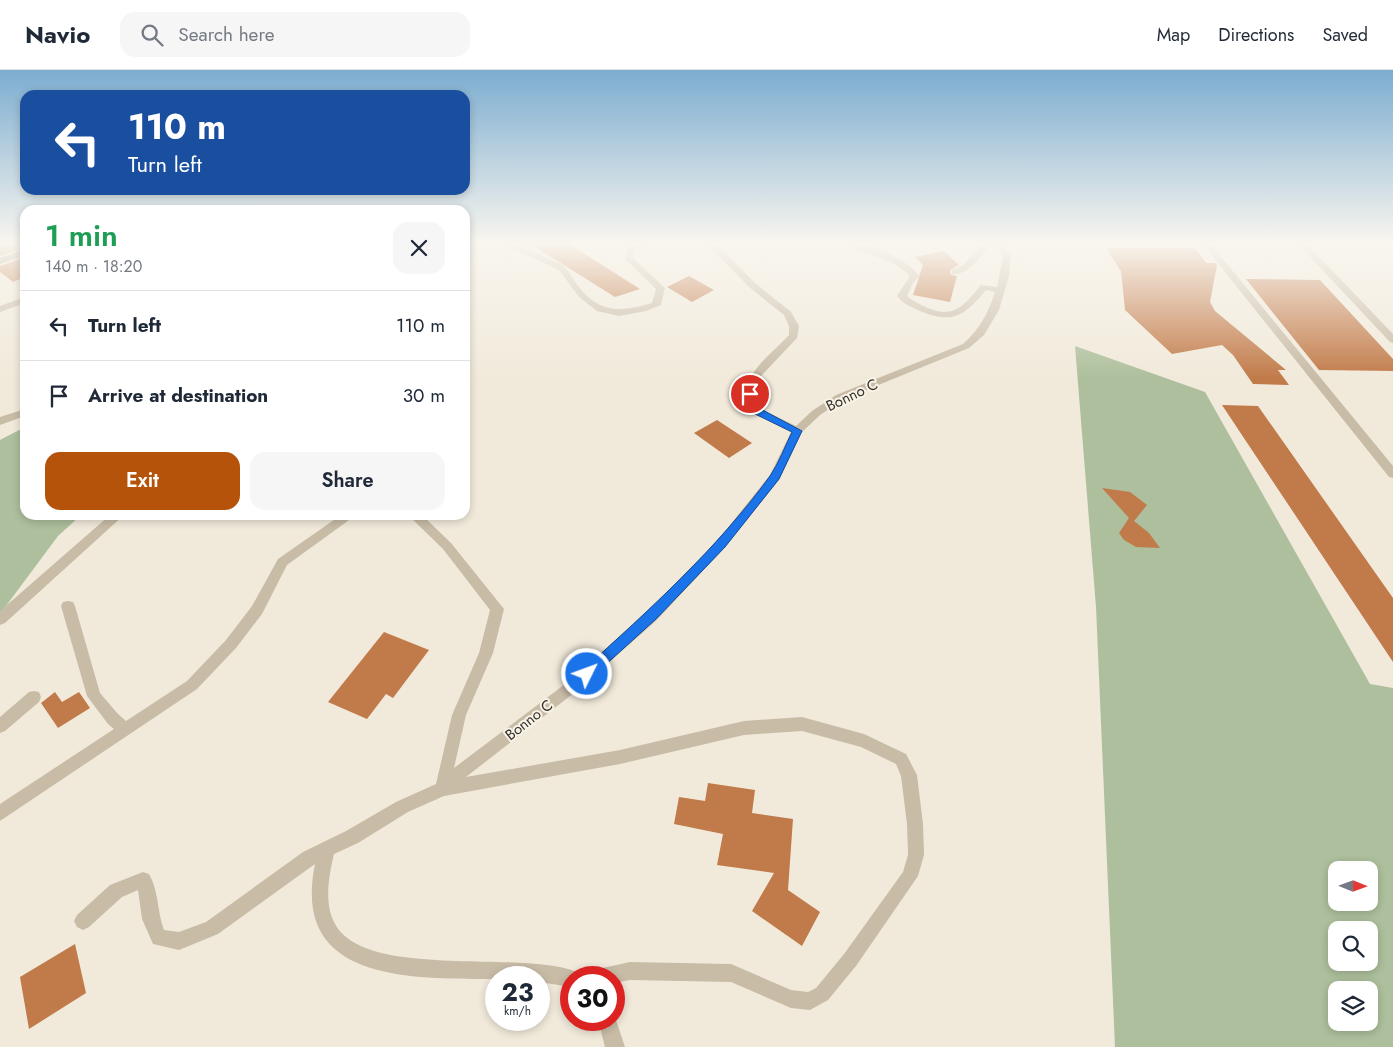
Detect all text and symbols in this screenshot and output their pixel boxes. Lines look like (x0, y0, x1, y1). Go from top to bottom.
search box (120, 12, 470, 57)
text: Navio (25, 17, 90, 52)
icon: search (138, 21, 166, 49)
text: Search here (178, 21, 274, 48)
text: Map (1157, 22, 1190, 48)
text: Directions (1218, 22, 1294, 48)
text: Saved (1322, 22, 1368, 48)
text: 110 m (128, 102, 226, 152)
icon: left (45, 110, 110, 175)
text: Turn left (128, 148, 202, 180)
text: 1 min (45, 214, 118, 257)
button: close (393, 222, 445, 274)
text: 140 m · 18:20 (45, 255, 142, 278)
icon: left (45, 312, 73, 340)
text: Turn left (88, 312, 161, 339)
text: 110 m (396, 312, 445, 339)
pin (729, 373, 771, 415)
street label: Bonno C (822, 373, 882, 417)
icon: arrive (736, 380, 764, 408)
icon: arrive (45, 382, 73, 410)
text: Arrive at destination (88, 382, 268, 409)
text: 30 m (403, 382, 445, 409)
button: Exit (45, 452, 240, 510)
button: Share (250, 452, 445, 510)
position arrow (560, 647, 612, 699)
street label: Bonno C (500, 694, 558, 746)
north arrow (1328, 861, 1378, 911)
map controls (1328, 861, 1378, 1031)
button: search (1328, 921, 1378, 971)
speed limit sign: 30 (560, 966, 625, 1031)
text: 23 (502, 974, 533, 1010)
button: layers (1328, 981, 1378, 1031)
text: km/h (504, 1002, 531, 1020)

